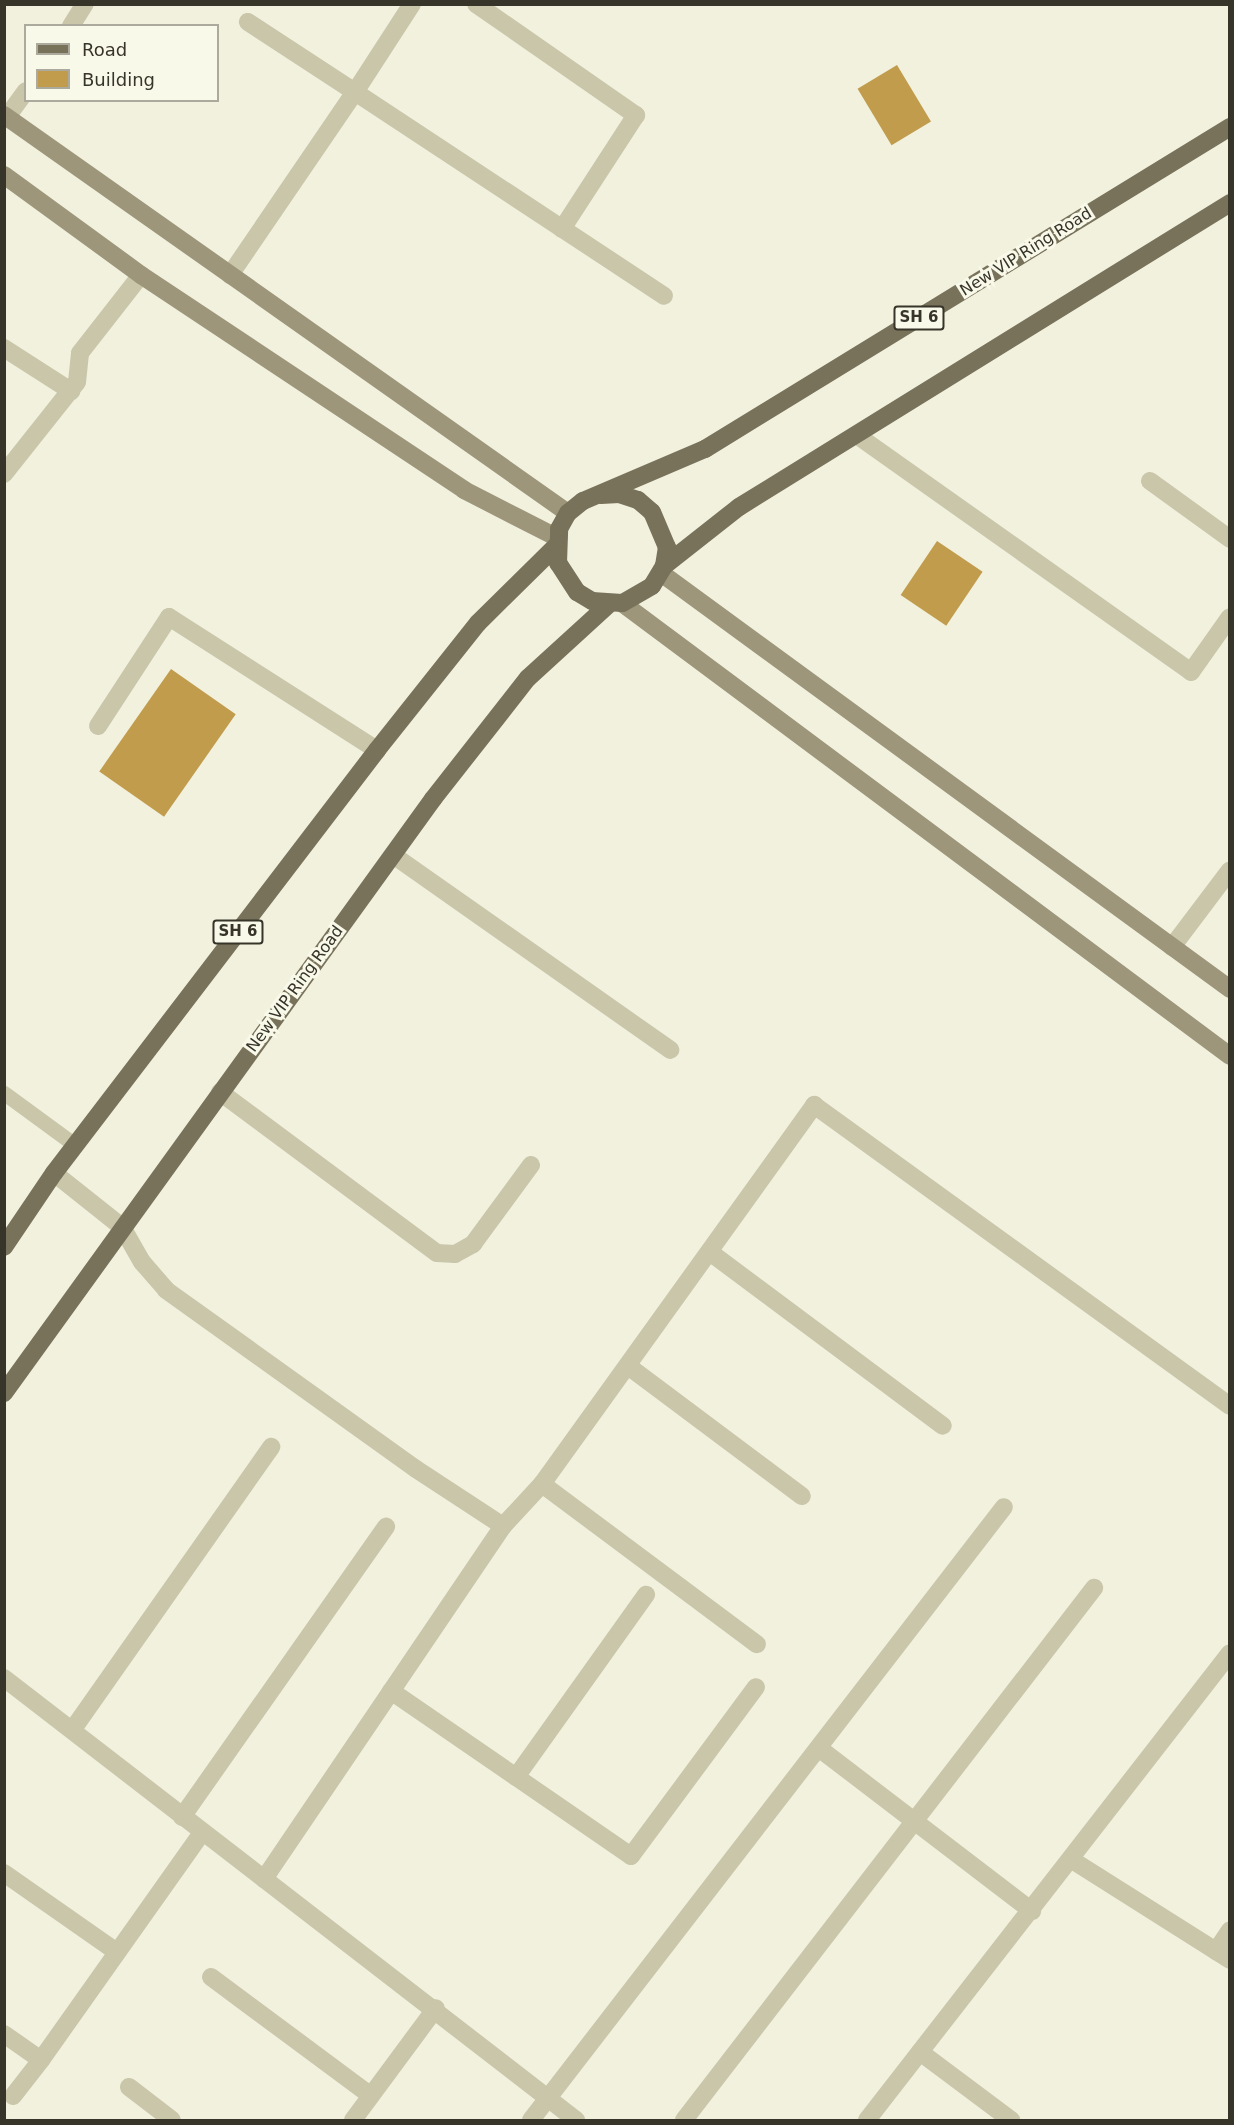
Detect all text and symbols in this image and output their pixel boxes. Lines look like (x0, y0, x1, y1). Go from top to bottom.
legend (24, 24, 219, 102)
text: Road (82, 39, 127, 60)
text: Building (82, 69, 155, 90)
street label: New VIP Ring Road (957, 204, 1095, 300)
road number: SH 6 (892, 306, 946, 330)
road number: SH 6 (211, 920, 265, 944)
street label: New VIP Ring Road (243, 922, 347, 1056)

